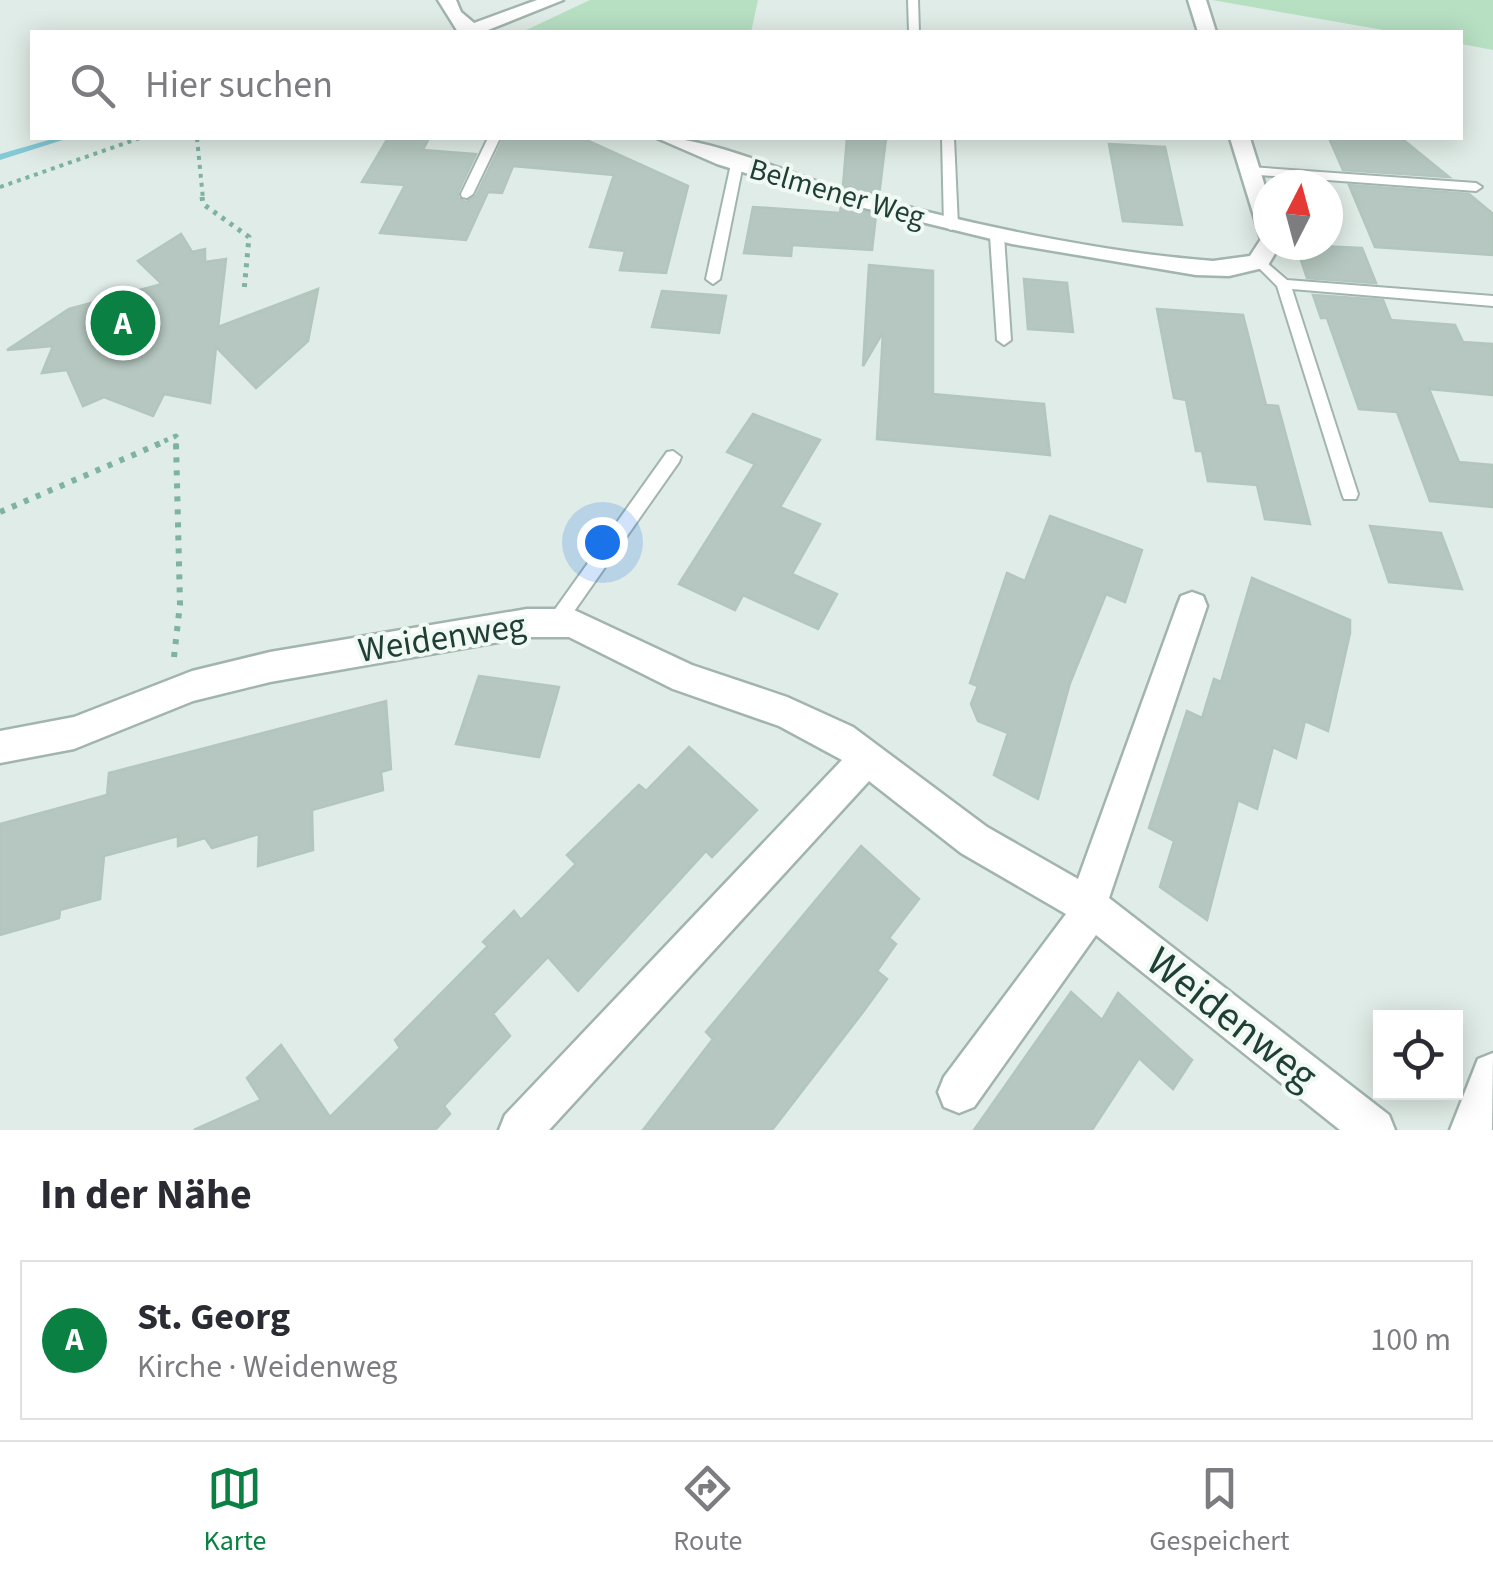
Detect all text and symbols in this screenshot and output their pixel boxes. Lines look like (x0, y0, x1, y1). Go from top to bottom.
search box (30, 30, 1463, 140)
icon: search (65, 58, 120, 113)
text: Hier suchen (145, 58, 333, 112)
street label: Belmener Weg (744, 147, 930, 239)
north arrow (1253, 170, 1343, 260)
pin: A (90, 286, 156, 360)
your location (577, 517, 628, 568)
street label: Weidenweg (355, 600, 530, 676)
street label: Weidenweg (1134, 933, 1330, 1105)
map controls (1373, 1010, 1463, 1100)
button: locate (1373, 1010, 1463, 1100)
text: In der Nähe (40, 1165, 252, 1225)
text: St. Georg (137, 1290, 290, 1344)
text: A (65, 1317, 84, 1363)
text: 100 m (1370, 1317, 1451, 1363)
text: Kirche · Weidenweg (137, 1344, 397, 1390)
tab: Karte (203, 1461, 266, 1561)
tab: Route (673, 1461, 742, 1561)
tab: Gespeichert (1149, 1461, 1290, 1561)

